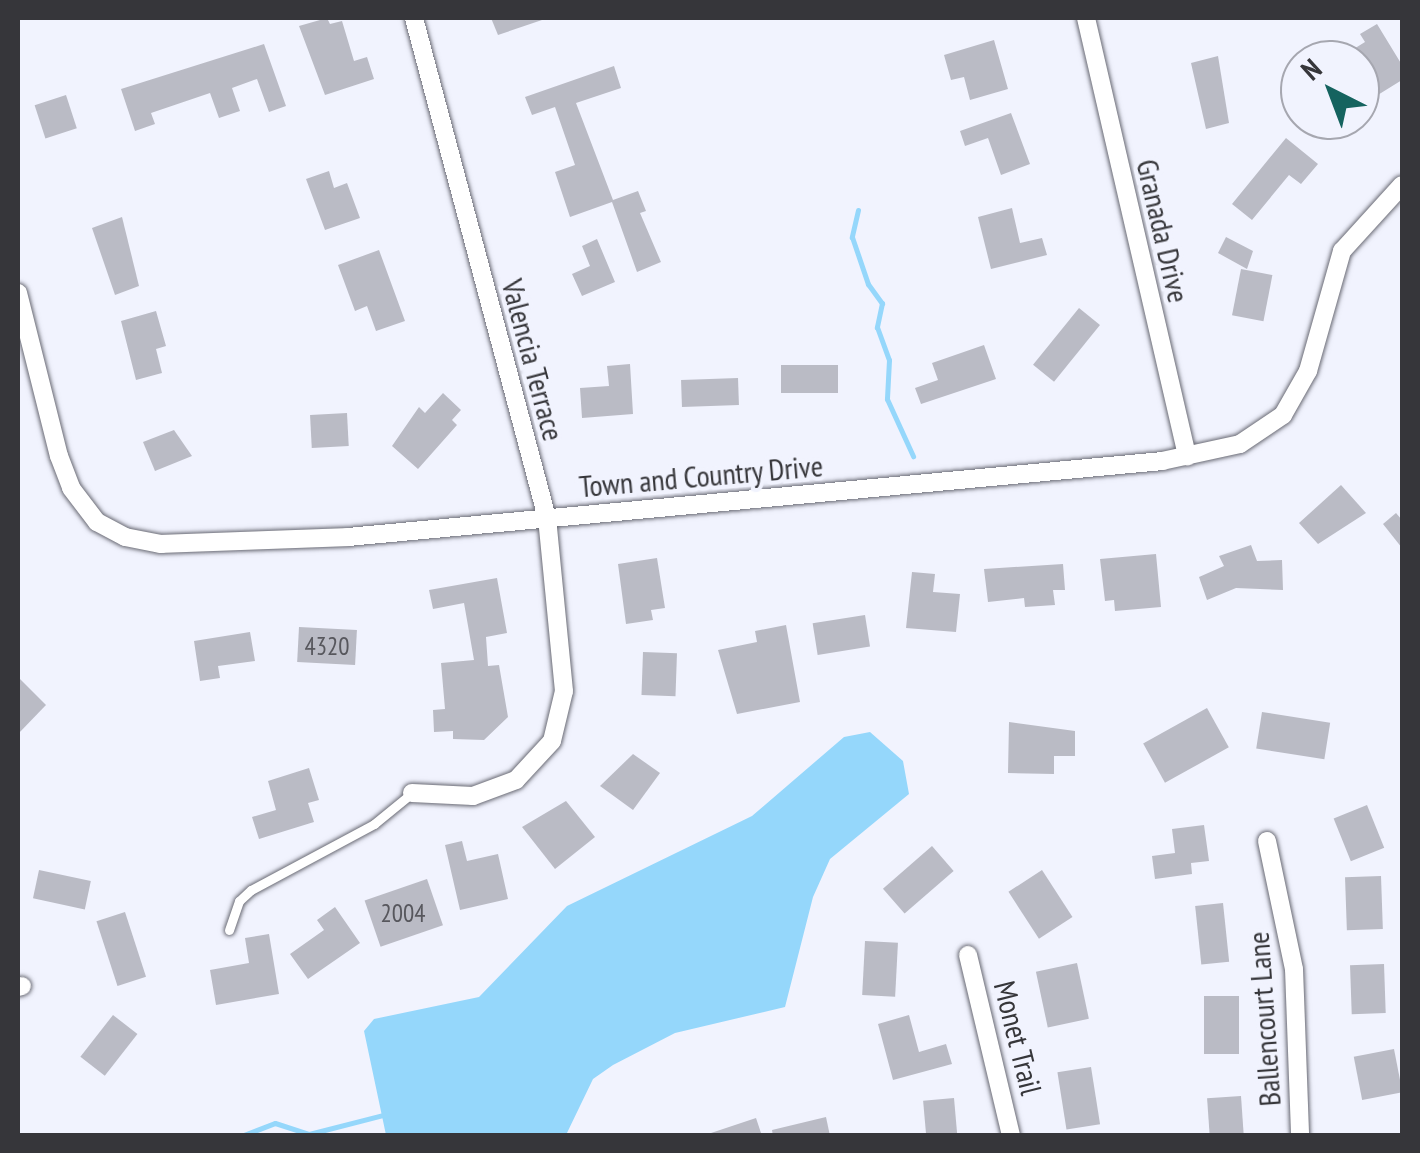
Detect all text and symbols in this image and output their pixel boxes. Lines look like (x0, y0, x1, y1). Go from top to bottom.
north arrow (1280, 40, 1380, 140)
text: N (1293, 50, 1329, 88)
street label: Granada Drive (1129, 156, 1197, 306)
street label: Valencia Terrace (494, 275, 572, 445)
street label: Town and Country Drive (577, 447, 825, 505)
house number: 4320 (305, 631, 349, 661)
house number: 2004 (381, 898, 425, 928)
street label: Ballencourt Lane (1240, 930, 1288, 1108)
street label: Monet Trail (986, 977, 1050, 1099)

